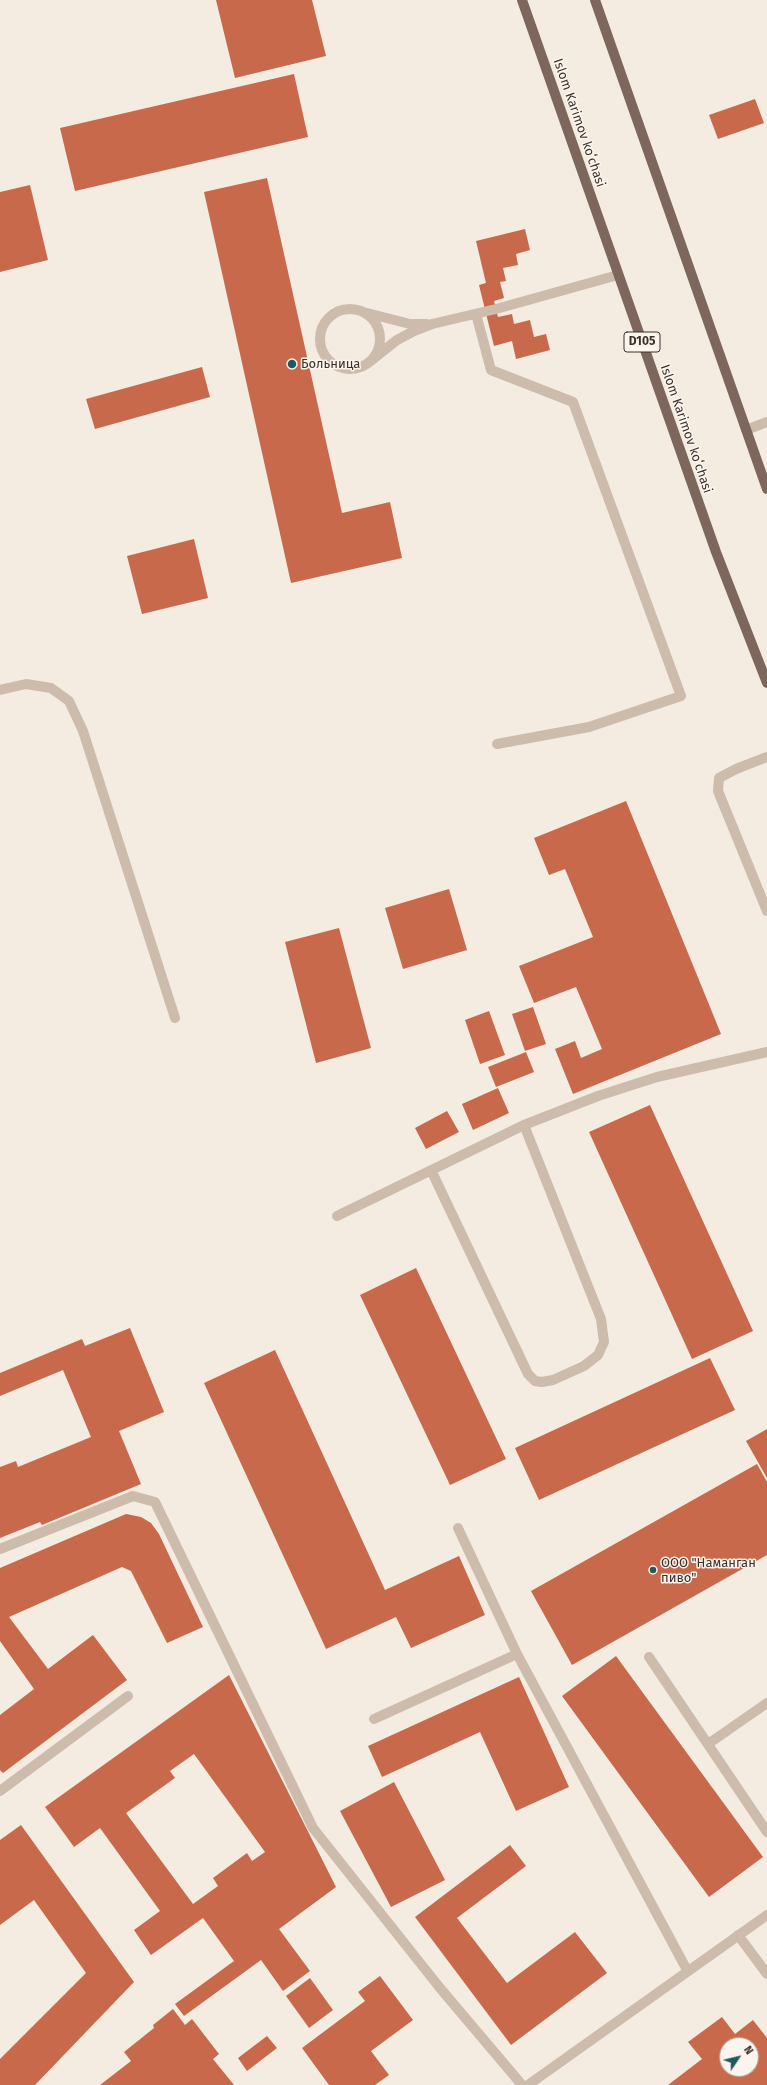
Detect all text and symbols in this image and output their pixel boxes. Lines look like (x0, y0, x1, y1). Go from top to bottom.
street label: Islom Karimov koʻchasi (550, 57, 608, 189)
road number: D105 (624, 332, 660, 352)
place label: Больница (301, 356, 360, 372)
marker: Больница (286, 358, 298, 370)
street label: Islom Karimov koʻchasi (657, 363, 715, 495)
place label: ООО "Наманган пиво" (661, 1555, 756, 1586)
marker: ООО "Наманган пиво" (648, 1565, 658, 1575)
north arrow (719, 2037, 759, 2077)
text: N (741, 2044, 756, 2057)

